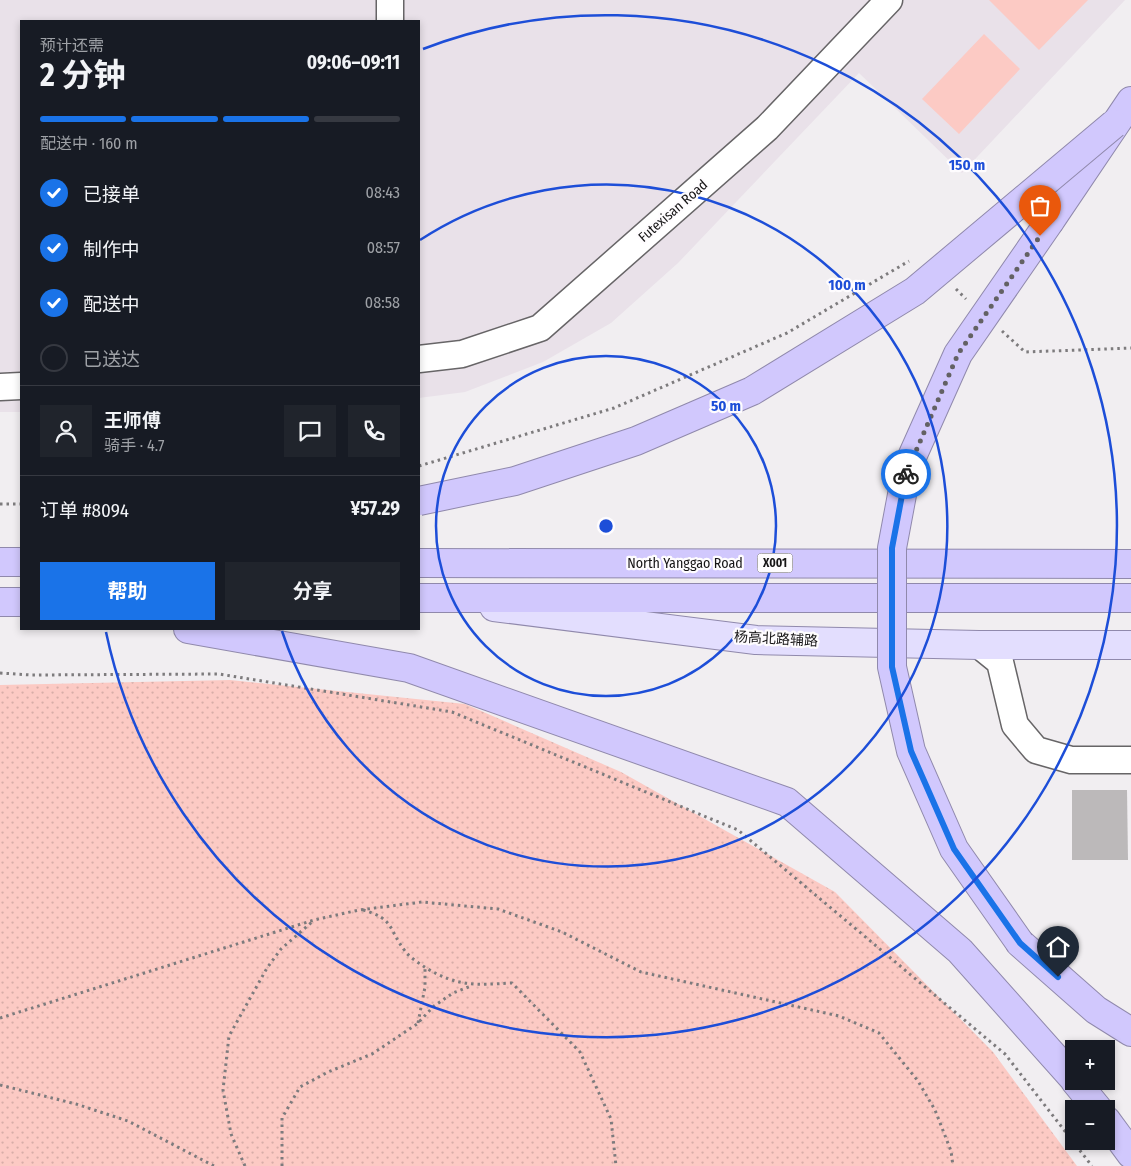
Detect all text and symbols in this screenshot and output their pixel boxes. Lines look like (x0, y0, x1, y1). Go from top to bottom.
text: 预计还需 (40, 36, 104, 55)
text: 09:06–09:11 (307, 51, 400, 74)
text: 2 分钟 (40, 56, 125, 94)
text: 配送中 · 160 m (40, 134, 138, 153)
text: 150 m (949, 156, 985, 174)
street label: Futexisan Road (635, 176, 711, 246)
icon: check (40, 179, 68, 207)
text: 已接单 (83, 183, 140, 206)
text: 08:43 (366, 183, 400, 202)
pin (1019, 185, 1061, 236)
icon: bag (1026, 192, 1054, 220)
icon: check (40, 234, 68, 262)
text: 制作中 (83, 238, 140, 261)
text: 08:57 (367, 238, 400, 257)
text: 100 m (828, 276, 866, 294)
icon: check (40, 289, 68, 317)
text: 配送中 (83, 293, 140, 316)
text: 08:58 (365, 293, 400, 312)
text: 已送达 (83, 348, 140, 371)
text: 50 m (711, 397, 741, 415)
button: person (40, 405, 92, 457)
button: chat (284, 405, 336, 457)
button: phone (348, 405, 400, 457)
text: 王师傅 (104, 409, 161, 432)
text: 骑手 · 4.7 (104, 436, 165, 455)
courier (881, 449, 931, 499)
icon: bike (892, 460, 920, 488)
text: ¥57.29 (351, 497, 400, 520)
text: 订单 #8094 (40, 499, 129, 522)
centre of rings (597, 517, 615, 535)
road number: X001 (758, 554, 792, 572)
street label: North Yanggao Road (627, 555, 743, 572)
button: 帮助 (40, 562, 215, 620)
button: 分享 (225, 562, 400, 620)
street label: 杨高北路辅路 (734, 628, 818, 650)
pin (1037, 926, 1079, 977)
icon: home (1044, 933, 1072, 961)
map controls (1065, 1040, 1115, 1150)
button: + (1065, 1040, 1115, 1090)
button: − (1065, 1100, 1115, 1150)

